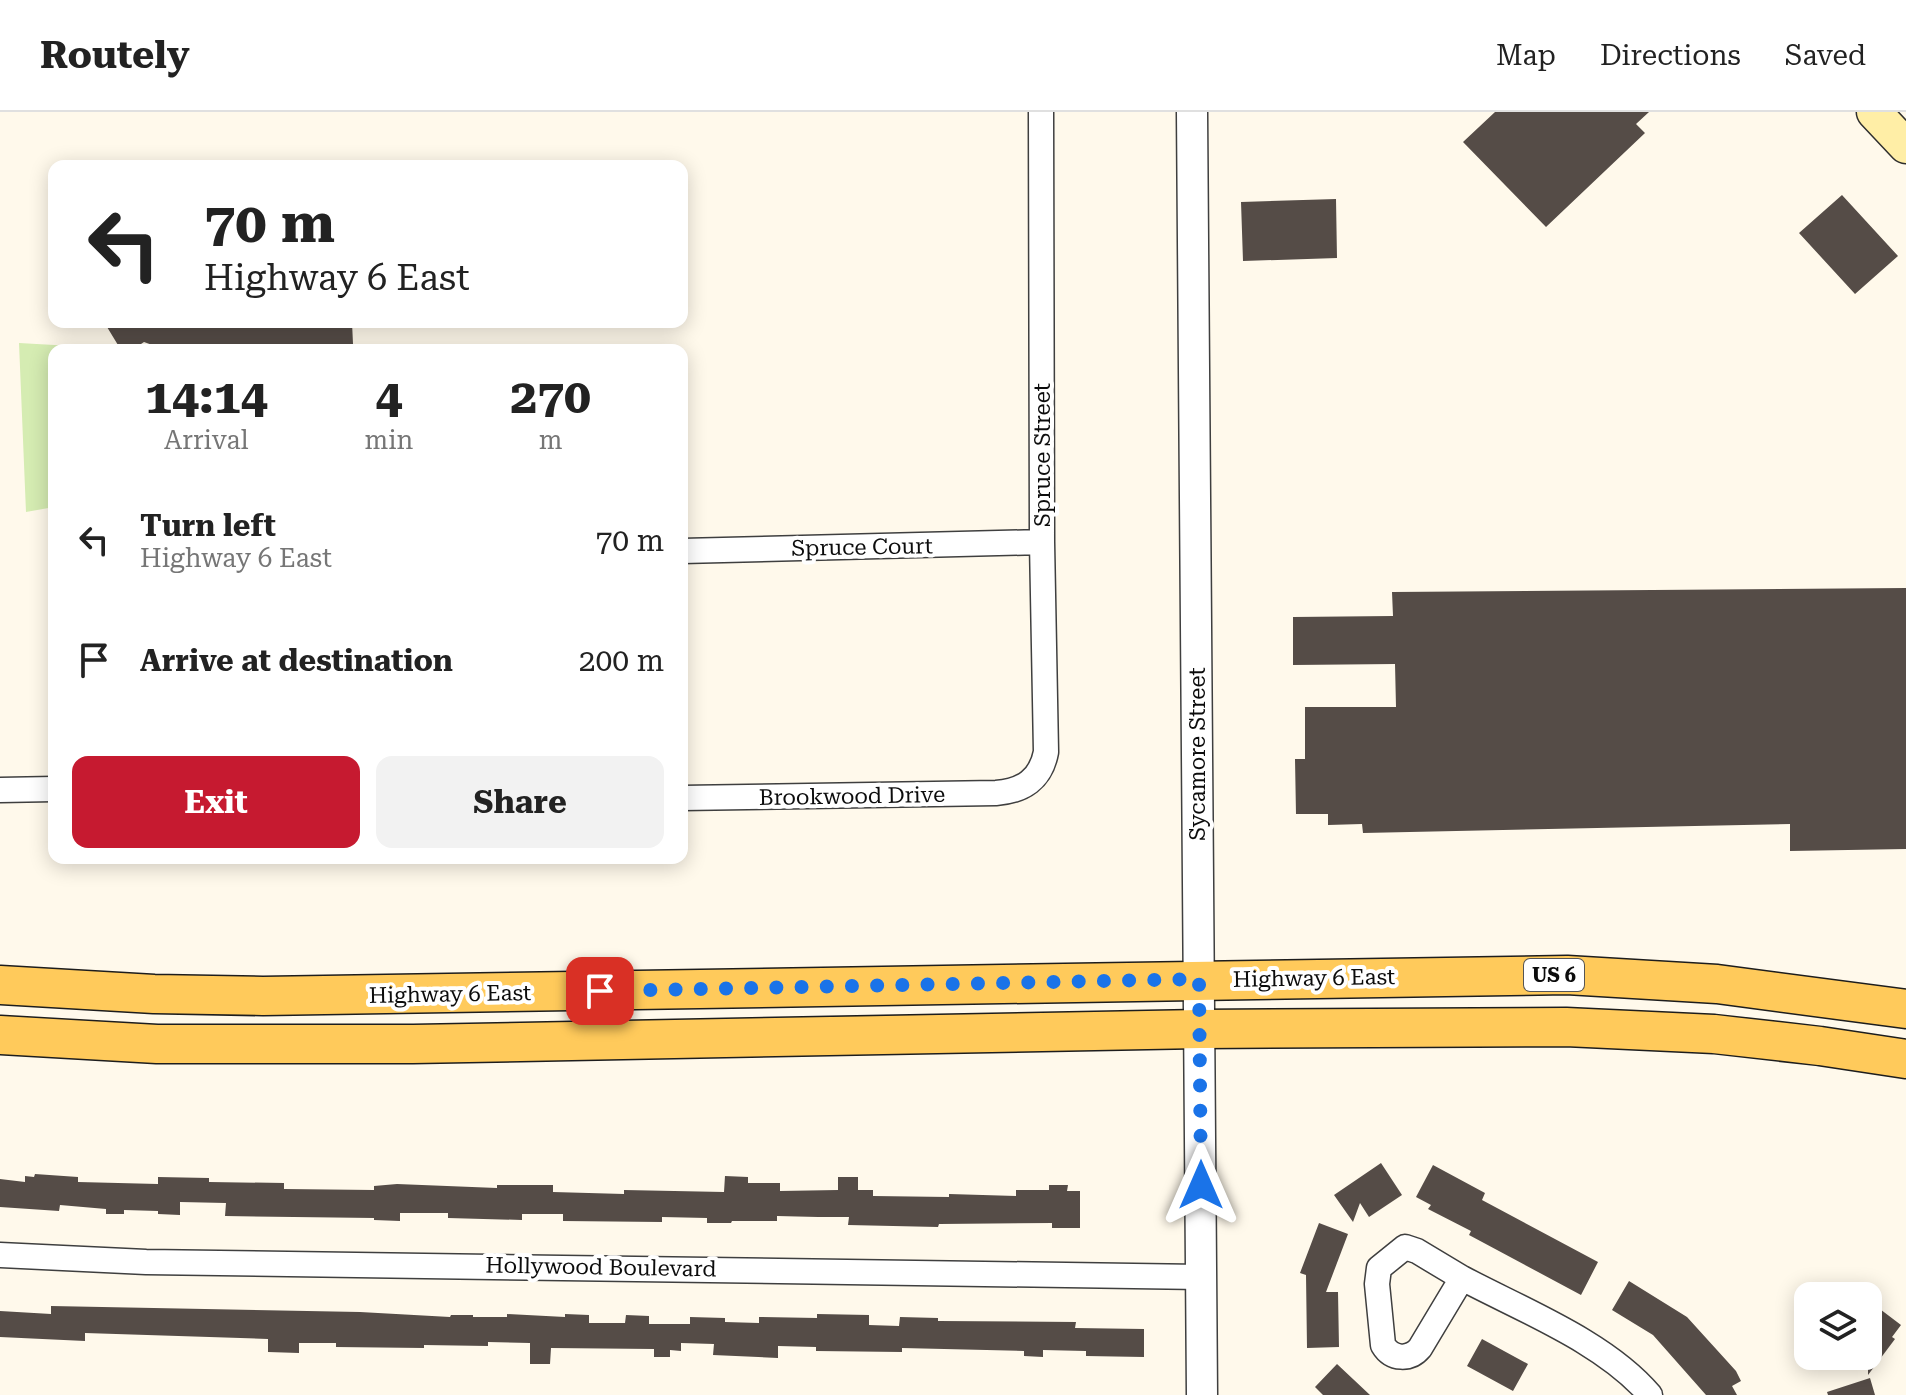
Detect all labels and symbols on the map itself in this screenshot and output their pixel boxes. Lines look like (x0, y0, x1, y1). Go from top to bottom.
street label: Spruce Street (1030, 383, 1055, 527)
street label: Spruce Court (791, 533, 933, 561)
street label: Sycamore Street (1185, 667, 1210, 841)
street label: Brookwood Drive (759, 782, 945, 810)
pin (566, 957, 634, 1025)
road number: US 6 (1524, 959, 1584, 991)
street label: Highway 6 East (1233, 964, 1395, 992)
street label: Highway 6 East (369, 980, 531, 1008)
position arrow (1159, 1143, 1243, 1227)
street label: Hollywood Boulevard (485, 1252, 717, 1282)

